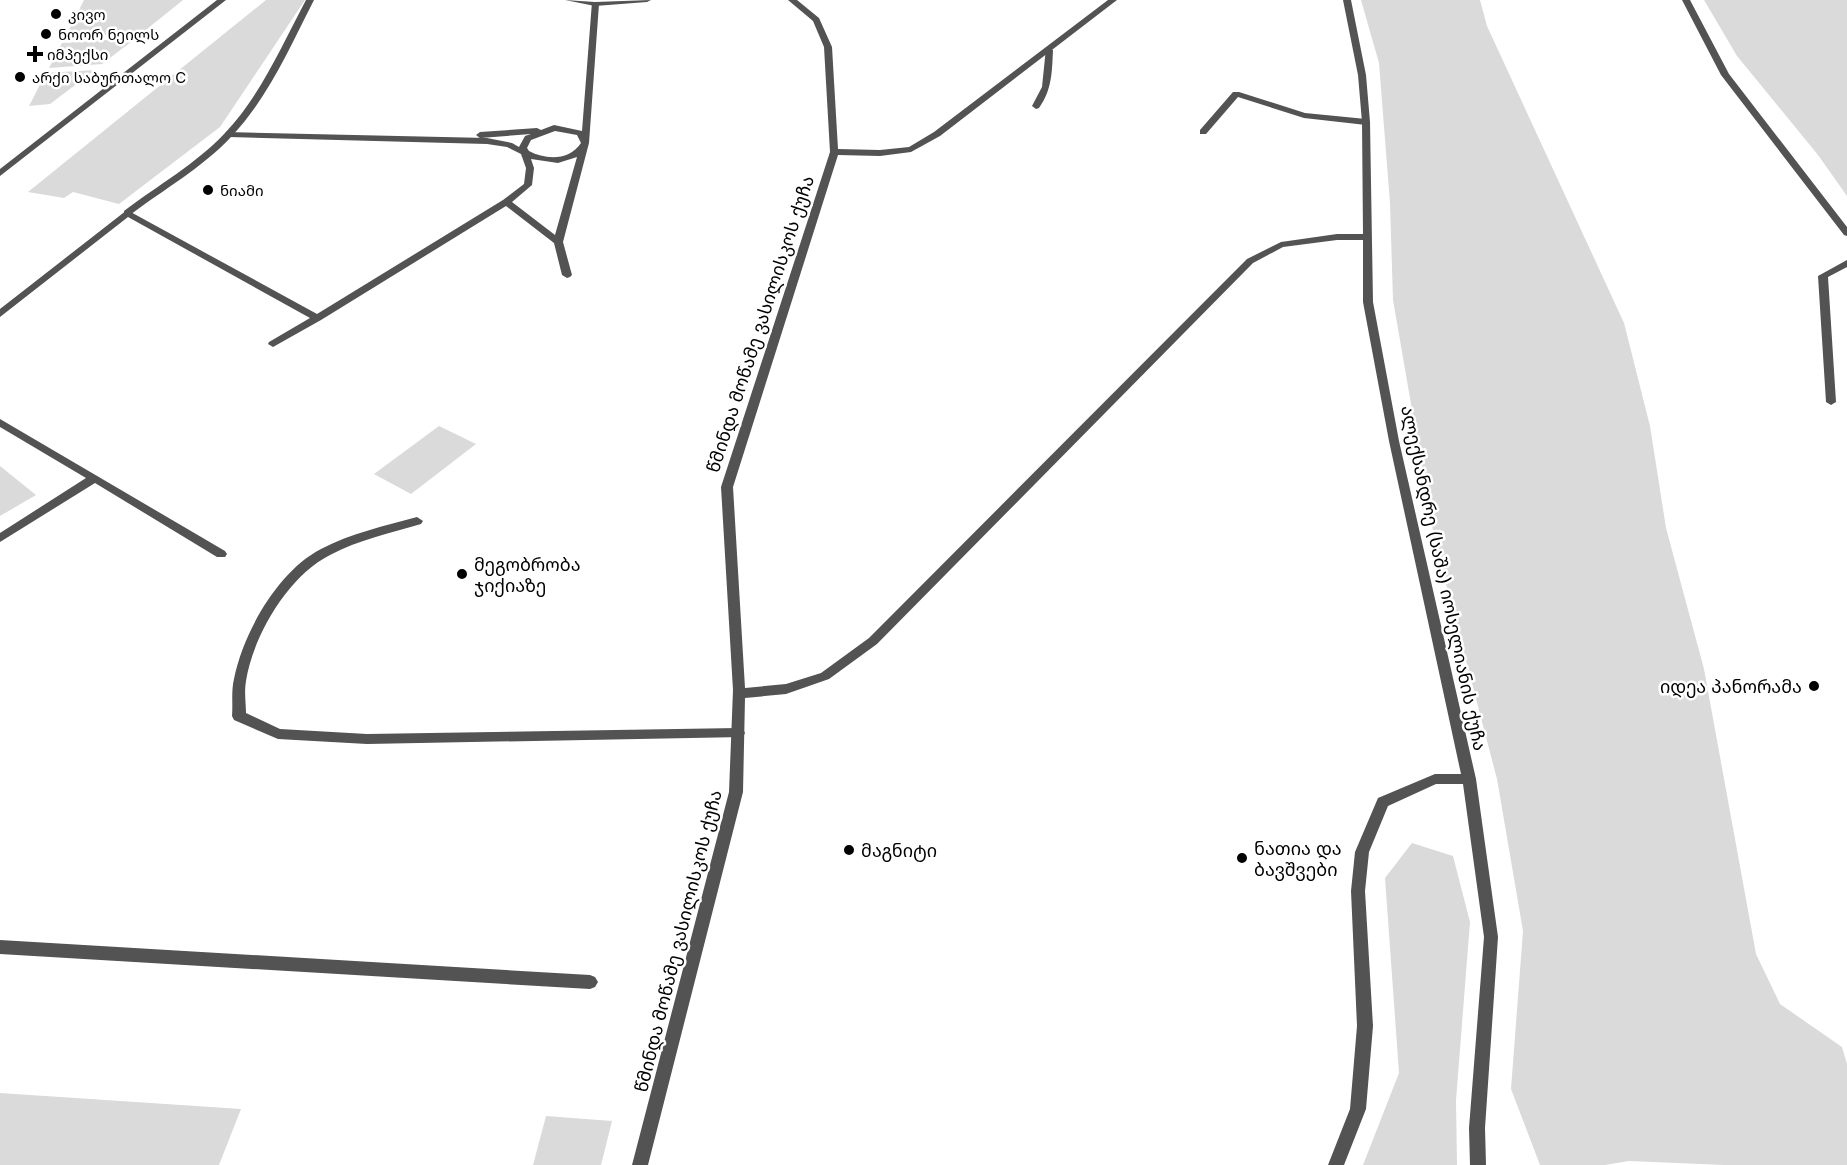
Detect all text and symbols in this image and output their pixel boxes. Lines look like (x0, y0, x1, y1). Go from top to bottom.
place label: კივო (68, 5, 106, 24)
marker: კივო (49, 7, 63, 21)
place label: ნოორ ნეილს (58, 25, 159, 44)
marker: ნოორ ნეილს (39, 27, 53, 41)
place label: იმპექსი (47, 45, 108, 64)
marker: იმპექსი (28, 47, 42, 61)
place label: არქი საბურთალო C (32, 68, 186, 87)
marker: არქი საბურთალო C (13, 70, 27, 84)
street label: წმინდა მოწამე ვასილისკოს ქუჩა (702, 173, 819, 475)
place label: ნიამი (220, 181, 264, 200)
marker: ნიამი (201, 183, 215, 197)
street label: ალექსანდრე (საშა) იოსელიანის ქუჩა (1396, 403, 1491, 753)
place label: მეგობრობა ჯიქიაზე (474, 554, 581, 597)
marker: მეგობრობა ჯიქიაზე (455, 567, 469, 581)
place label: იდეა პანორამა (1660, 676, 1802, 698)
marker: იდეა პანორამა (1807, 679, 1821, 693)
street label: წმინდა მოწამე ვასილისკოს ქუჩა (630, 788, 727, 1095)
place label: ნათია და ბავშვები (1254, 838, 1342, 881)
place label: მაგნიტი (861, 840, 937, 862)
marker: მაგნიტი (842, 843, 856, 857)
marker: ნათია და ბავშვები (1235, 851, 1249, 865)

